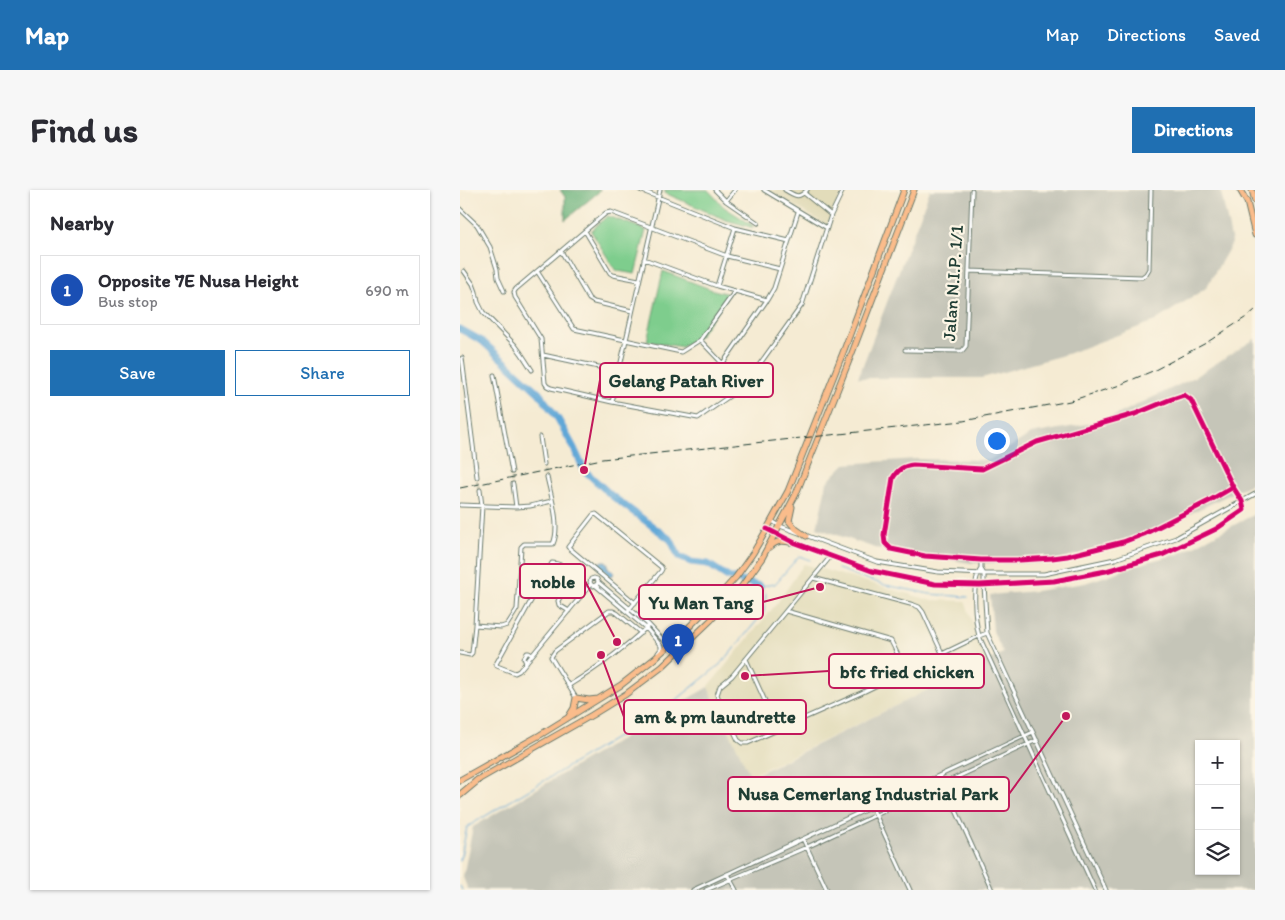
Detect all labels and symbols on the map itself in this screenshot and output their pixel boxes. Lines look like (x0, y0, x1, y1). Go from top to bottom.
street label: Jalan N.I.P. 1/1 (938, 224, 968, 342)
callout: Gelang Patah River (600, 363, 773, 397)
text: Gelang Patah River (609, 369, 764, 392)
your location (984, 428, 1010, 454)
callout: noble (520, 564, 585, 598)
text: noble (530, 570, 575, 593)
callout: Yu Man Tang (639, 585, 763, 619)
text: Yu Man Tang (648, 591, 755, 614)
pin: 1 (662, 624, 694, 665)
callout: bfc fried chicken (829, 654, 984, 688)
text: bfc fried chicken (840, 660, 975, 683)
callout: am & pm laundrette (624, 700, 806, 734)
text: am & pm laundrette (634, 705, 796, 728)
callout: Nusa Cemerlang Industrial Park (728, 777, 1009, 811)
text: Nusa Cemerlang Industrial Park (738, 782, 999, 805)

